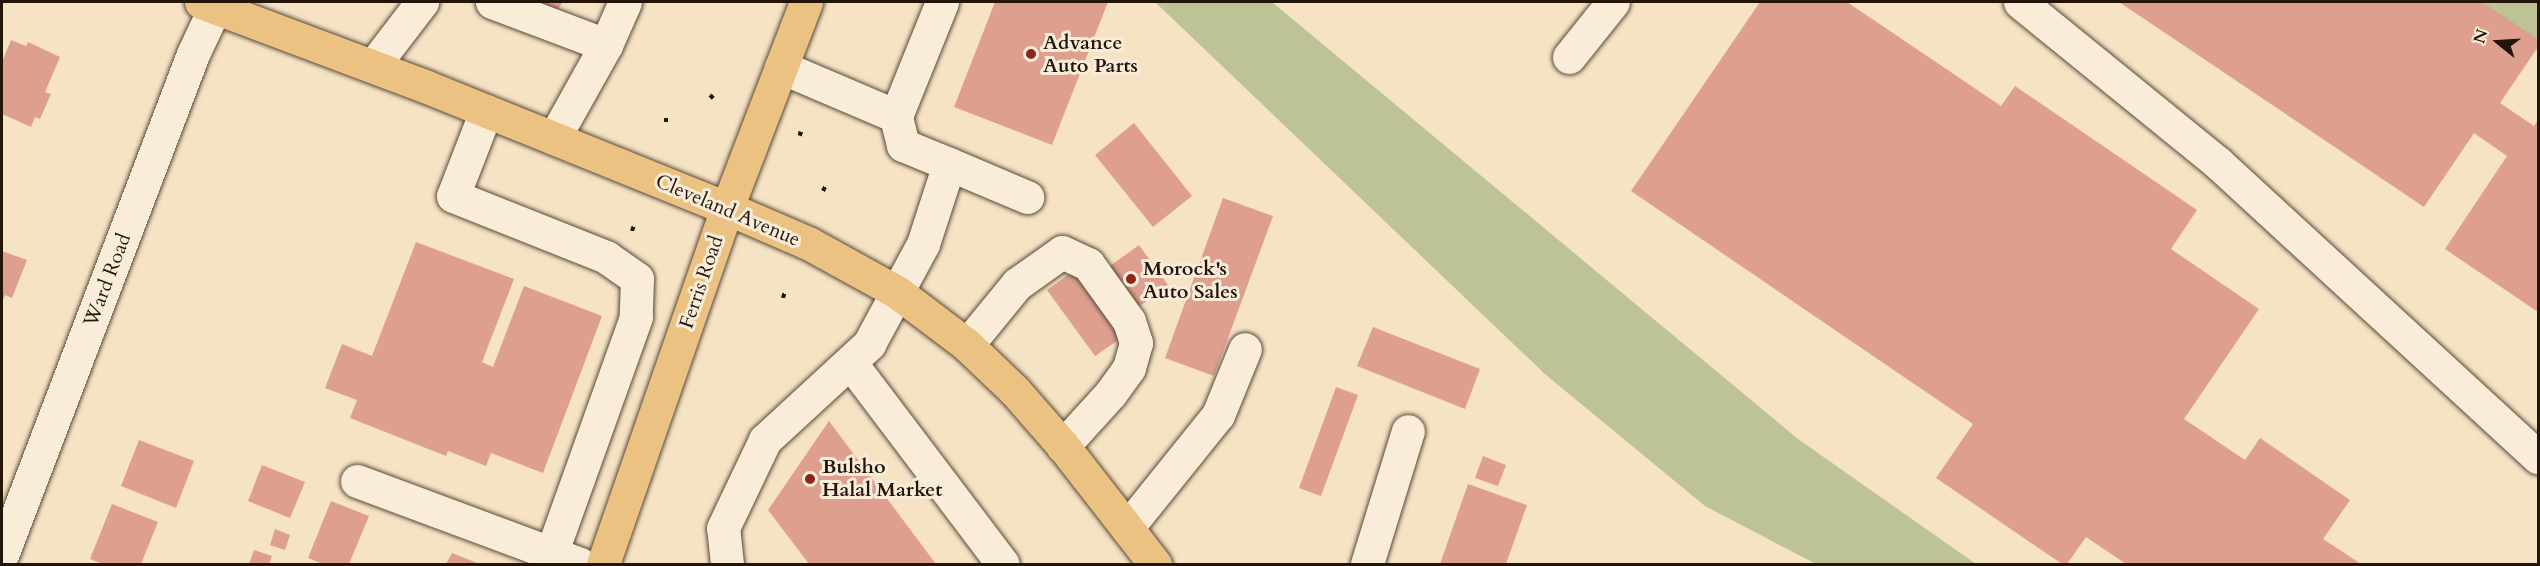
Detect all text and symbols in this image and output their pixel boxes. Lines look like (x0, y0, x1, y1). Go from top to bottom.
north arrow (2468, 12, 2528, 72)
text: N (2468, 26, 2493, 46)
place label: Advance Auto Parts (1043, 30, 1138, 77)
marker: Advance Auto Parts (1024, 47, 1038, 61)
street label: Cleveland Avenue (652, 169, 804, 251)
street label: Ward Road (78, 230, 136, 330)
street label: Ferris Road (674, 232, 728, 332)
place label: Morock's Auto Sales (1143, 256, 1238, 303)
marker: Morock's Auto Sales (1124, 272, 1138, 286)
place label: Bulsho Halal Market (822, 455, 942, 502)
marker: Bulsho Halal Market (803, 472, 817, 486)

